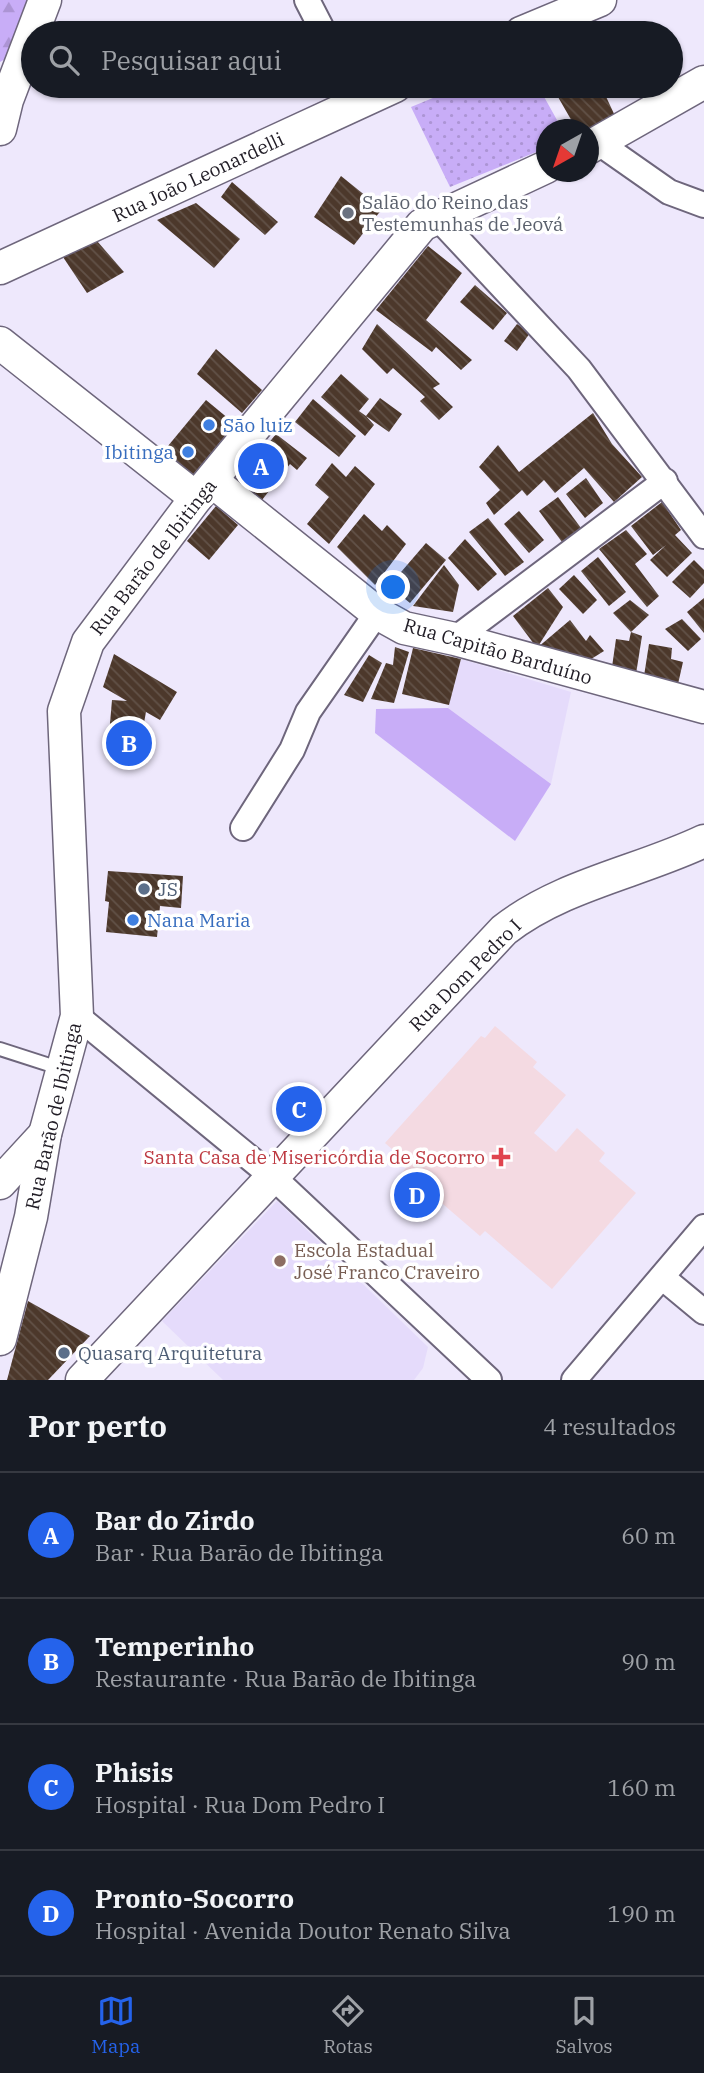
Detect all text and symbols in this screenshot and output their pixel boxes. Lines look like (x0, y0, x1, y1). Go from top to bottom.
search box (21, 21, 683, 98)
icon: search (45, 41, 83, 79)
text: Pesquisar aqui (101, 43, 282, 77)
north arrow (536, 119, 599, 182)
street label: Rua João Leonardelli (108, 127, 288, 227)
place label: Salão do Reino das Testemunhas de Jeová (362, 190, 563, 236)
marker: Salão do Reino das Testemunhas de Jeová (340, 205, 356, 221)
place label: São luiz (223, 413, 293, 437)
marker: São luiz (201, 417, 217, 433)
place label: Ibitinga (105, 440, 174, 464)
pin: A (238, 440, 284, 492)
marker: Ibitinga (180, 444, 196, 460)
street label: Rua Barão de Ibitinga (85, 474, 221, 640)
your location (376, 570, 410, 604)
street label: Rua Capitão Barduíno (401, 613, 595, 689)
pin: B (106, 717, 152, 769)
place label: JS (158, 877, 178, 901)
marker: JS (136, 881, 152, 897)
place label: Nana Maria (147, 908, 251, 932)
marker: Nana Maria (125, 912, 141, 928)
street label: Rua Dom Pedro I (404, 914, 526, 1036)
street label: Rua Barão de Ibitinga (20, 1020, 86, 1212)
pin: C (276, 1083, 322, 1135)
place label: Santa Casa de Misericórdia de Socorro (144, 1145, 485, 1169)
marker: Santa Casa de Misericórdia de Socorro (491, 1147, 511, 1167)
pin: D (394, 1169, 440, 1221)
place label: Escola Estadual José Franco Craveiro (294, 1238, 480, 1284)
marker: Escola Estadual José Franco Craveiro (272, 1253, 288, 1269)
place label: Quasarq Arquitetura (78, 1341, 262, 1365)
marker: Quasarq Arquitetura (56, 1345, 72, 1361)
text: Por perto (28, 1406, 167, 1445)
text: 4 resultados (543, 1411, 676, 1441)
text: Bar do Zirdo (95, 1503, 255, 1537)
text: A (43, 1520, 59, 1550)
text: 60 m (621, 1520, 676, 1550)
text: Bar · Rua Barão de Ibitinga (95, 1537, 383, 1567)
text: Temperinho (95, 1629, 254, 1663)
text: B (43, 1646, 59, 1676)
text: 90 m (621, 1646, 676, 1676)
text: Restaurante · Rua Barão de Ibitinga (95, 1663, 476, 1693)
text: Phisis (95, 1755, 173, 1789)
text: C (43, 1772, 59, 1802)
text: 160 m (607, 1772, 676, 1802)
text: Hospital · Rua Dom Pedro I (95, 1789, 385, 1819)
text: Pronto-Socorro (95, 1881, 294, 1915)
text: D (42, 1898, 60, 1928)
text: 190 m (607, 1898, 676, 1928)
text: Hospital · Avenida Doutor Renato Silva (95, 1915, 511, 1945)
tab: Mapa (91, 1992, 141, 2058)
tab: Rotas (323, 1992, 373, 2058)
tab: Salvos (555, 1992, 613, 2058)

